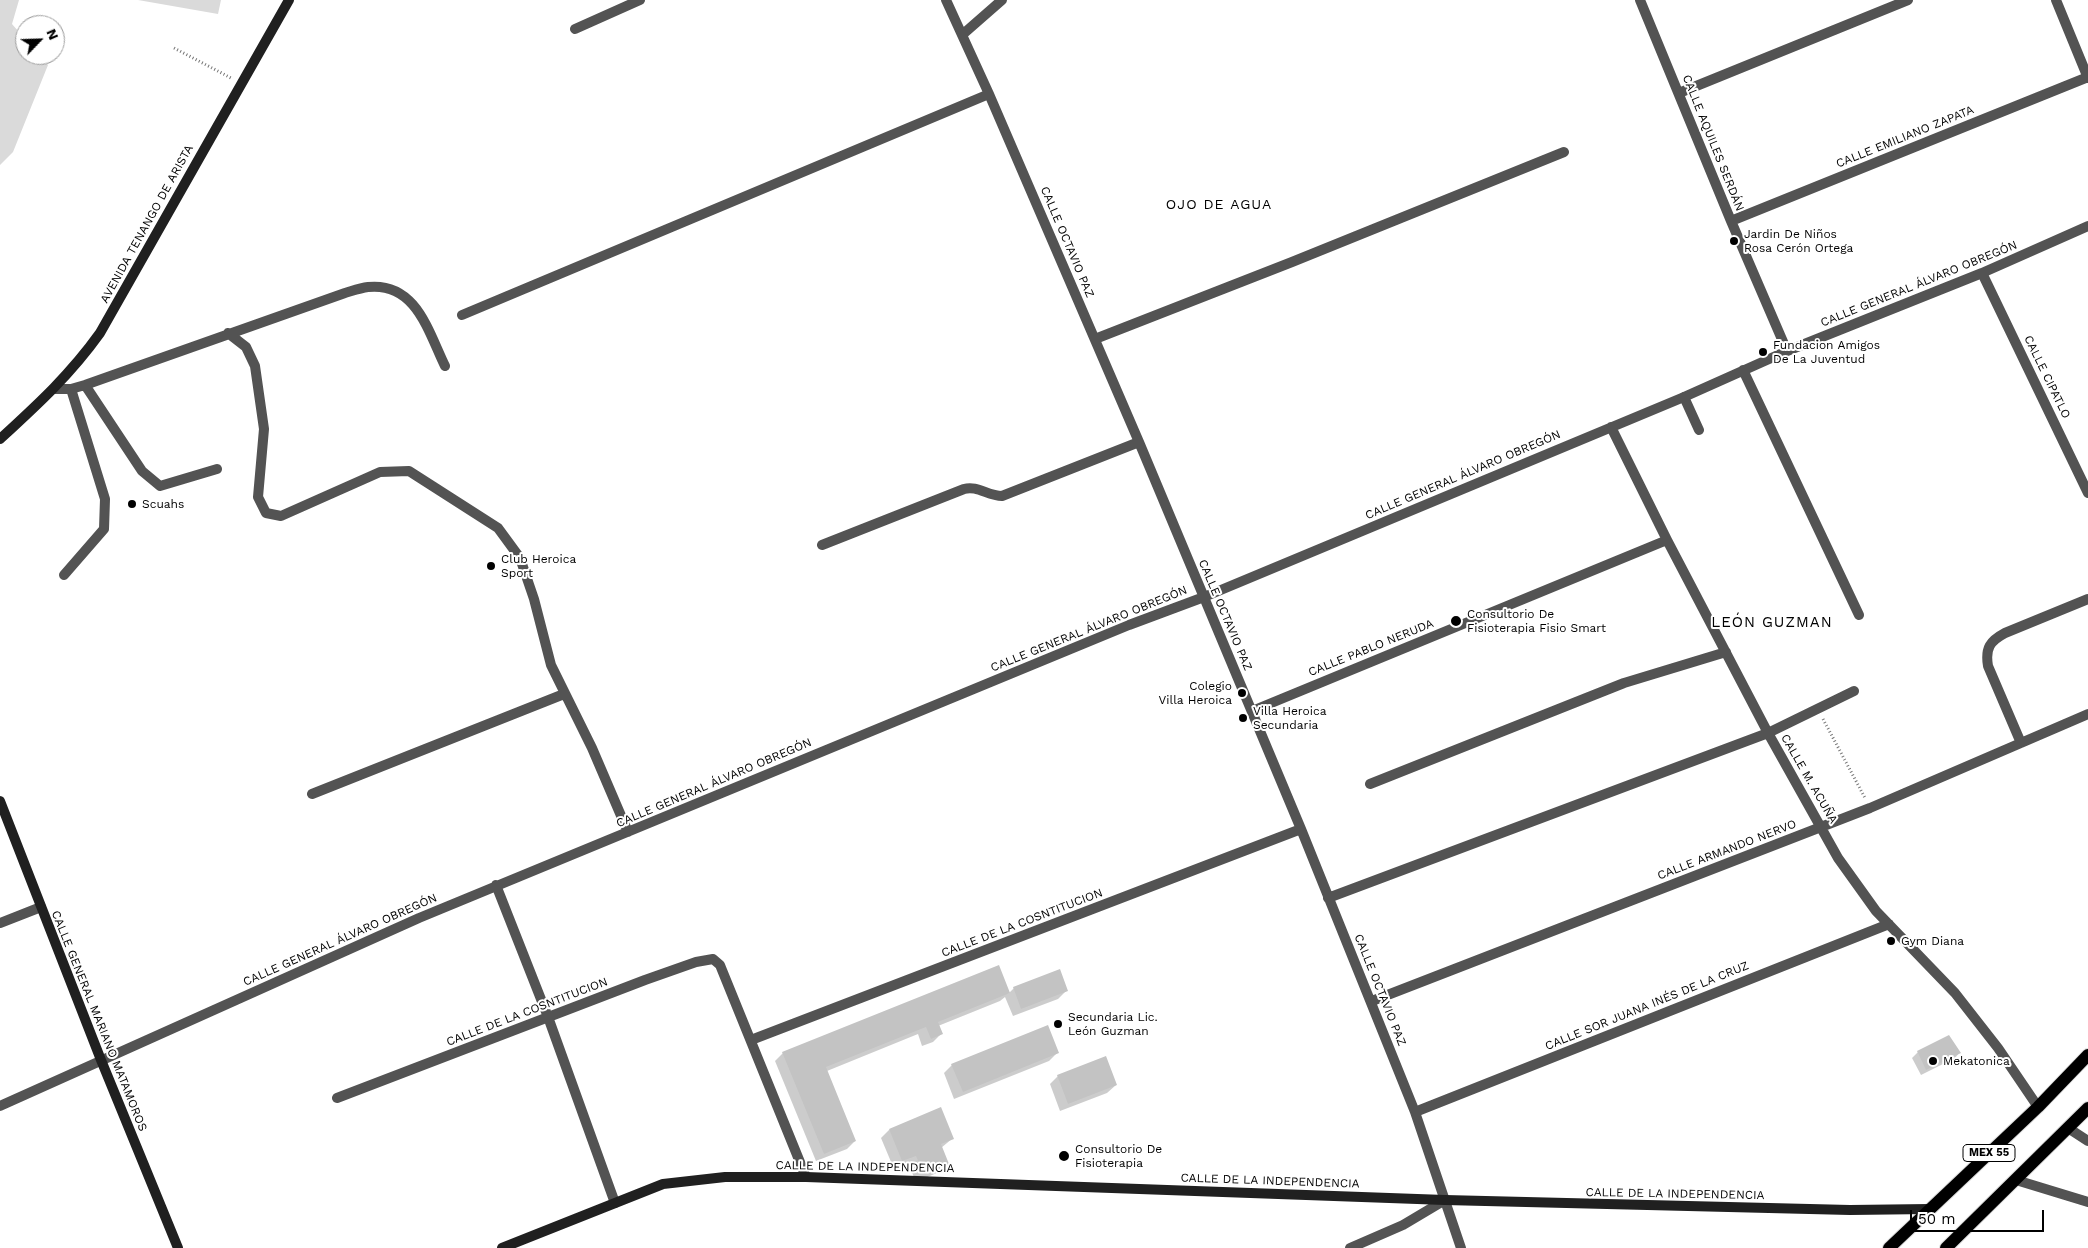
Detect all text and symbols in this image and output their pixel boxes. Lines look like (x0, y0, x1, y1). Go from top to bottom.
north arrow (15, 15, 65, 65)
text: N (43, 26, 62, 42)
street label: CALLE AQUILES SERDÁN (1679, 73, 1747, 213)
street label: CALLE EMILIANO ZAPATA (1834, 103, 1976, 171)
street label: AVENIDA TENANGO DE ARISTA (97, 142, 197, 306)
street label: CALLE OCTAVIO PAZ (1037, 184, 1097, 300)
district label: OJO DE AGUA (1164, 197, 1274, 213)
place label: Jardin De Niños Rosa Cerón Ortega (1744, 227, 1853, 255)
marker: Jardin De Niños Rosa Cerón Ortega (1728, 235, 1740, 247)
street label: CALLE GENERAL ÁLVARO OBREGÓN (1819, 238, 2019, 330)
street label: CALLE CIPATLO (2021, 333, 2073, 421)
place label: Fundacion Amigos De La Juventud (1773, 338, 1880, 366)
marker: Fundacion Amigos De La Juventud (1757, 346, 1769, 358)
street label: CALLE GENERAL ÁLVARO OBREGÓN (1363, 427, 1563, 523)
place label: Scuahs (142, 497, 184, 511)
marker: Scuahs (126, 498, 138, 510)
place label: Club Heroica Sport (501, 552, 576, 580)
street label: CALLE OCTAVIO PAZ (1195, 557, 1255, 673)
marker: Club Heroica Sport (485, 560, 497, 572)
street label: CALLE GENERAL ÁLVARO OBREGÓN (989, 583, 1189, 675)
place label: Consultorio De Fisioterapia Fisio Smart (1467, 607, 1606, 635)
marker: Consultorio De Fisioterapia Fisio Smart (1449, 614, 1463, 628)
district label: LEÓN GUZMAN (1710, 614, 1834, 632)
street label: CALLE PABLO NERUDA (1306, 616, 1436, 680)
place label: Colegio Villa Heroica (1159, 679, 1232, 707)
marker: Colegio Villa Heroica (1236, 687, 1248, 699)
place label: Villa Heroica Secundaria (1253, 704, 1326, 732)
marker: Villa Heroica Secundaria (1237, 712, 1249, 724)
street label: CALLE M. ACUÑA (1778, 732, 1840, 826)
street label: CALLE GENERAL ÁLVARO OBREGÓN (614, 735, 814, 831)
street label: CALLE ARMANDO NERVO (1655, 817, 1799, 883)
street label: CALLE DE LA COSNTITUCION (939, 886, 1105, 960)
street label: CALLE GENERAL ÁLVARO OBREGÓN (241, 891, 439, 989)
street label: CALLE GENERAL MARIANO MATAMOROS (48, 909, 150, 1133)
street label: CALLE OCTAVIO PAZ (1351, 932, 1409, 1048)
place label: Gym Diana (1901, 934, 1964, 948)
marker: Gym Diana (1885, 935, 1897, 947)
street label: CALLE SOR JUANA INÉS DE LA CRUZ (1543, 958, 1751, 1054)
street label: CALLE DE LA COSNTITUCION (444, 975, 610, 1049)
place label: Secundaria Lic. León Guzman (1068, 1010, 1158, 1038)
marker: Secundaria Lic. León Guzman (1052, 1018, 1064, 1030)
place label: Mekatonica (1943, 1054, 2010, 1068)
marker: Mekatonica (1927, 1055, 1939, 1067)
place label: Consultorio De Fisioterapia (1075, 1142, 1162, 1170)
road number: MEX 55 (1963, 1144, 2015, 1162)
marker: Consultorio De Fisioterapia (1057, 1149, 1071, 1163)
street label: CALLE DE LA INDEPENDENCIA (775, 1158, 955, 1176)
street label: CALLE DE LA INDEPENDENCIA (1180, 1171, 1360, 1191)
street label: CALLE DE LA INDEPENDENCIA (1585, 1185, 1765, 1203)
scale bar (1913, 1200, 2047, 1232)
text: 50 m (1918, 1210, 1955, 1228)

